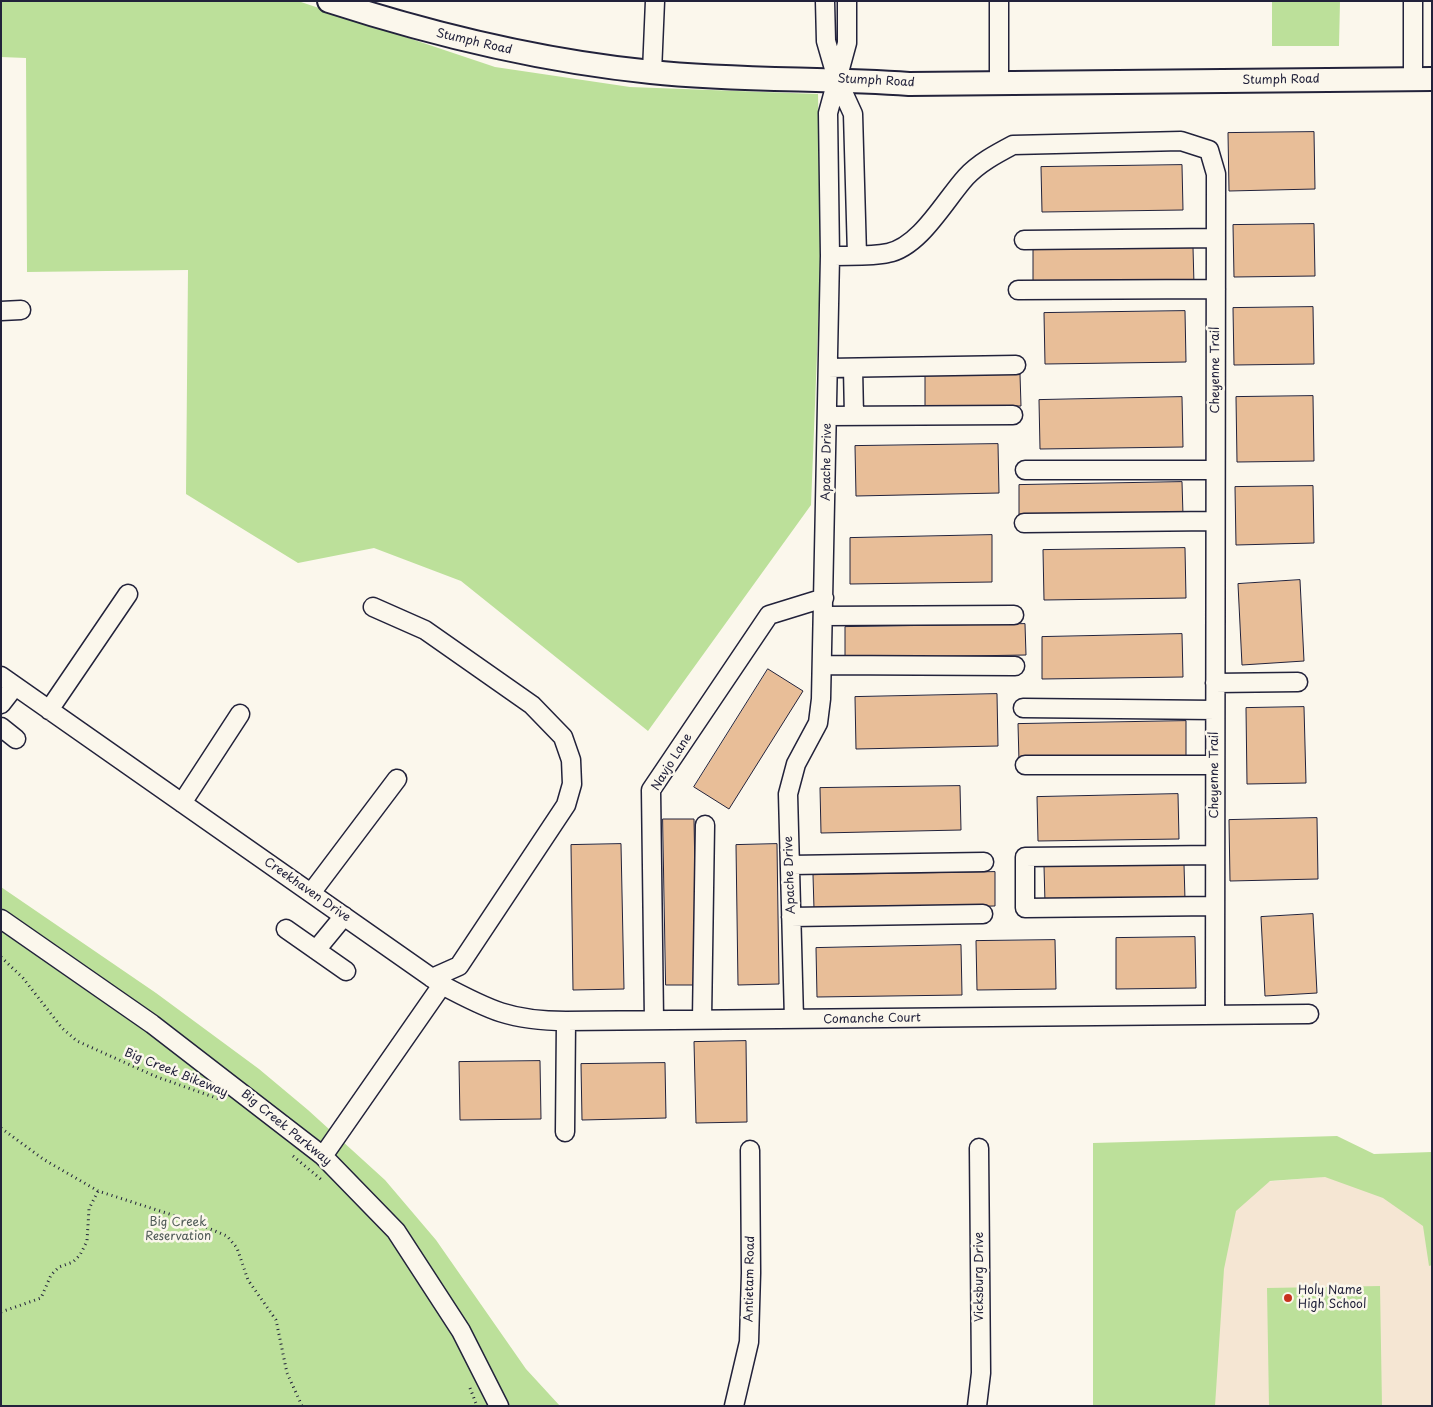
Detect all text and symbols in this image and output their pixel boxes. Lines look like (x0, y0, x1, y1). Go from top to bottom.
street label: Stumph Road (435, 26, 513, 58)
street label: Stumph Road (837, 72, 915, 90)
street label: Stumph Road (1242, 72, 1320, 88)
street label: Cheyenne Trail (1209, 326, 1223, 414)
street label: Apache Drive (819, 423, 835, 501)
street label: Navjo Lane (649, 731, 695, 793)
street label: Cheyenne Trail (1208, 731, 1222, 819)
street label: Apache Drive (781, 836, 799, 914)
street label: Creekhaven Drive (261, 855, 353, 925)
street label: Comanche Court (823, 1011, 921, 1027)
street label: Big Creek Bikeway (122, 1046, 230, 1100)
street label: Big Creek Parkway (238, 1087, 334, 1169)
park label: Big Creek Reservation (145, 1216, 211, 1244)
street label: Vicksburg Drive (973, 1232, 987, 1322)
street label: Antietam Road (742, 1236, 758, 1322)
place label: Holy Name High School (1298, 1284, 1366, 1312)
marker: Holy Name High School (1282, 1292, 1294, 1304)

